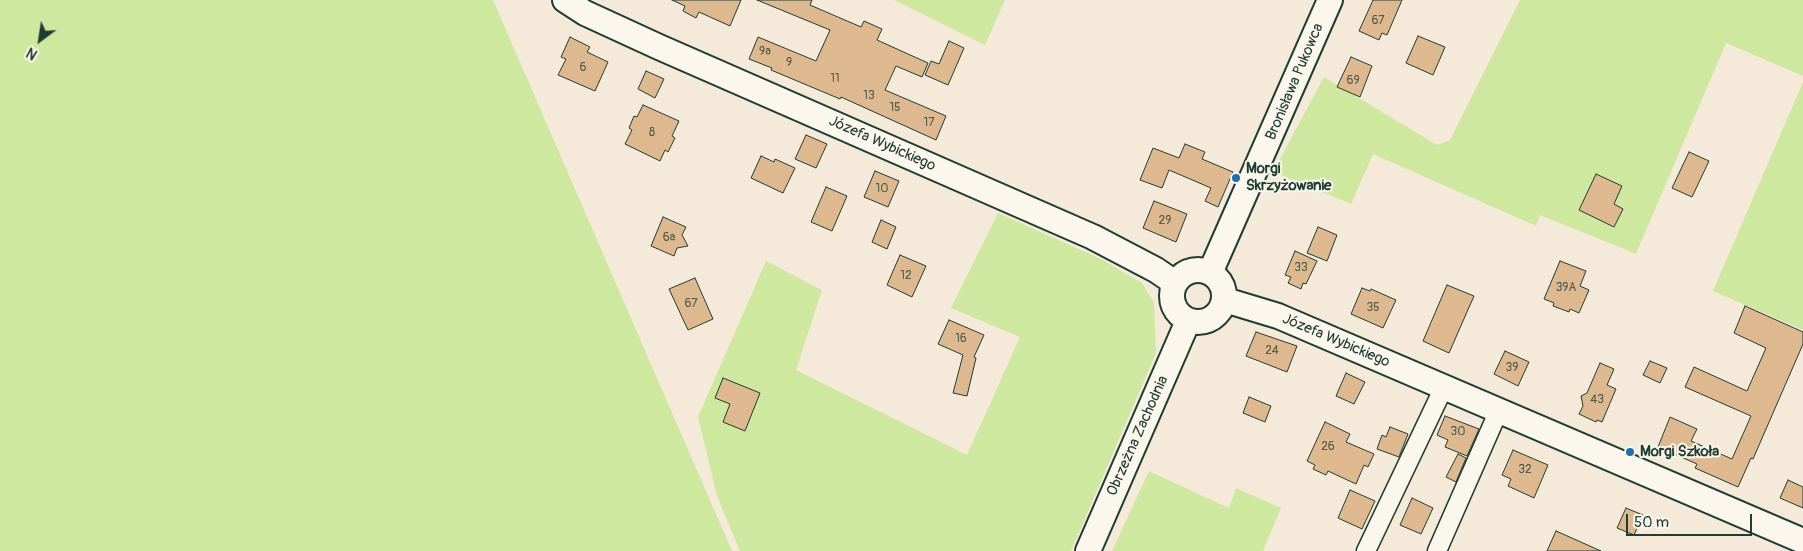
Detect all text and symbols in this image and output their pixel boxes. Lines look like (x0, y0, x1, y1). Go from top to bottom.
house number: 67 (1371, 14, 1385, 28)
north arrow (15, 15, 65, 65)
street label: Bronisława Pukowca (1262, 21, 1328, 143)
text: N (24, 44, 40, 63)
house number: 9a (759, 45, 771, 59)
house number: 9 (786, 56, 792, 70)
house number: 6 (580, 61, 586, 75)
house number: 11 (830, 72, 840, 86)
house number: 69 (1346, 74, 1360, 88)
house number: 13 (863, 89, 875, 103)
house number: 15 (889, 101, 901, 115)
street label: Józefa Wybickiego (826, 112, 938, 176)
house number: 17 (923, 116, 935, 130)
house number: 8 (649, 126, 655, 140)
place label: Morgi Skrzyżowanie (1246, 160, 1331, 195)
marker: Morgi Skrzyżowanie (1230, 172, 1242, 184)
house number: 10 (876, 182, 888, 196)
house number: 29 (1159, 214, 1171, 228)
house number: 6a (663, 231, 675, 245)
house number: 33 (1294, 261, 1308, 275)
house number: 12 (900, 269, 912, 283)
house number: 39A (1556, 281, 1576, 295)
house number: 67 (684, 297, 698, 311)
house number: 35 (1366, 301, 1380, 315)
street label: Józefa Wybickiego (1280, 310, 1392, 372)
house number: 16 (955, 332, 967, 346)
house number: 24 (1265, 344, 1279, 358)
house number: 39 (1506, 361, 1518, 375)
street label: Obrzeżna Zachodnia (1103, 373, 1173, 499)
house number: 43 (1590, 393, 1604, 407)
house number: 30 (1451, 425, 1465, 439)
house number: 26 (1321, 440, 1335, 454)
place label: Morgi Szkoła (1640, 443, 1719, 461)
marker: Morgi Szkoła (1624, 446, 1636, 458)
house number: 32 (1518, 463, 1532, 477)
scale bar (1628, 504, 1754, 536)
text: 50 m (1634, 513, 1669, 532)

